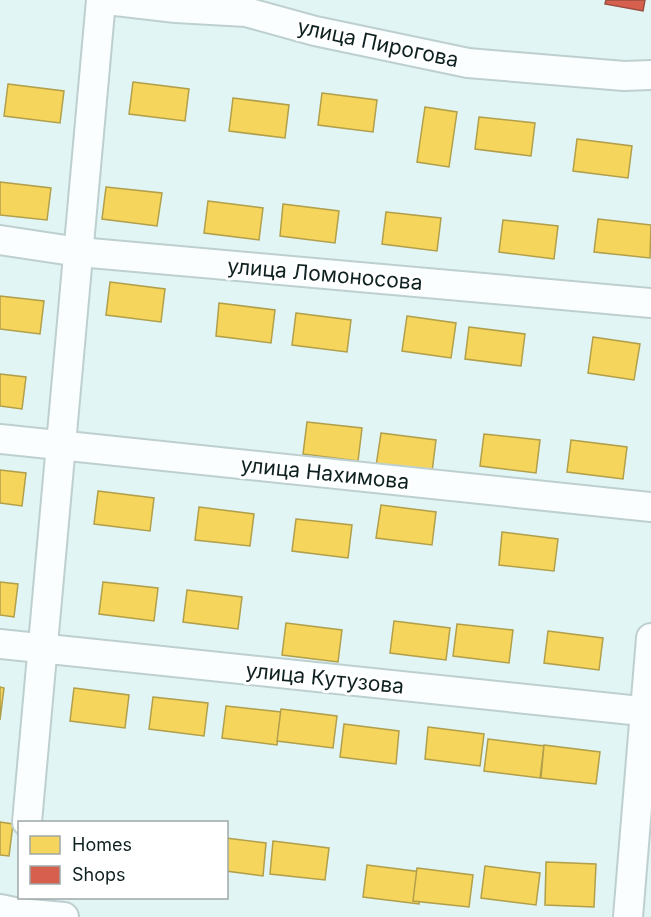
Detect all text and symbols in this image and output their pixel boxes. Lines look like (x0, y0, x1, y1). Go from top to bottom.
street label: улица Пирогова (295, 14, 461, 72)
street label: улица Ломоносова (226, 253, 424, 295)
street label: улица Нахимова (240, 452, 410, 494)
street label: улица Кутузова (245, 657, 405, 699)
legend (18, 821, 228, 899)
text: Homes (72, 834, 132, 855)
text: Shops (72, 864, 126, 885)

